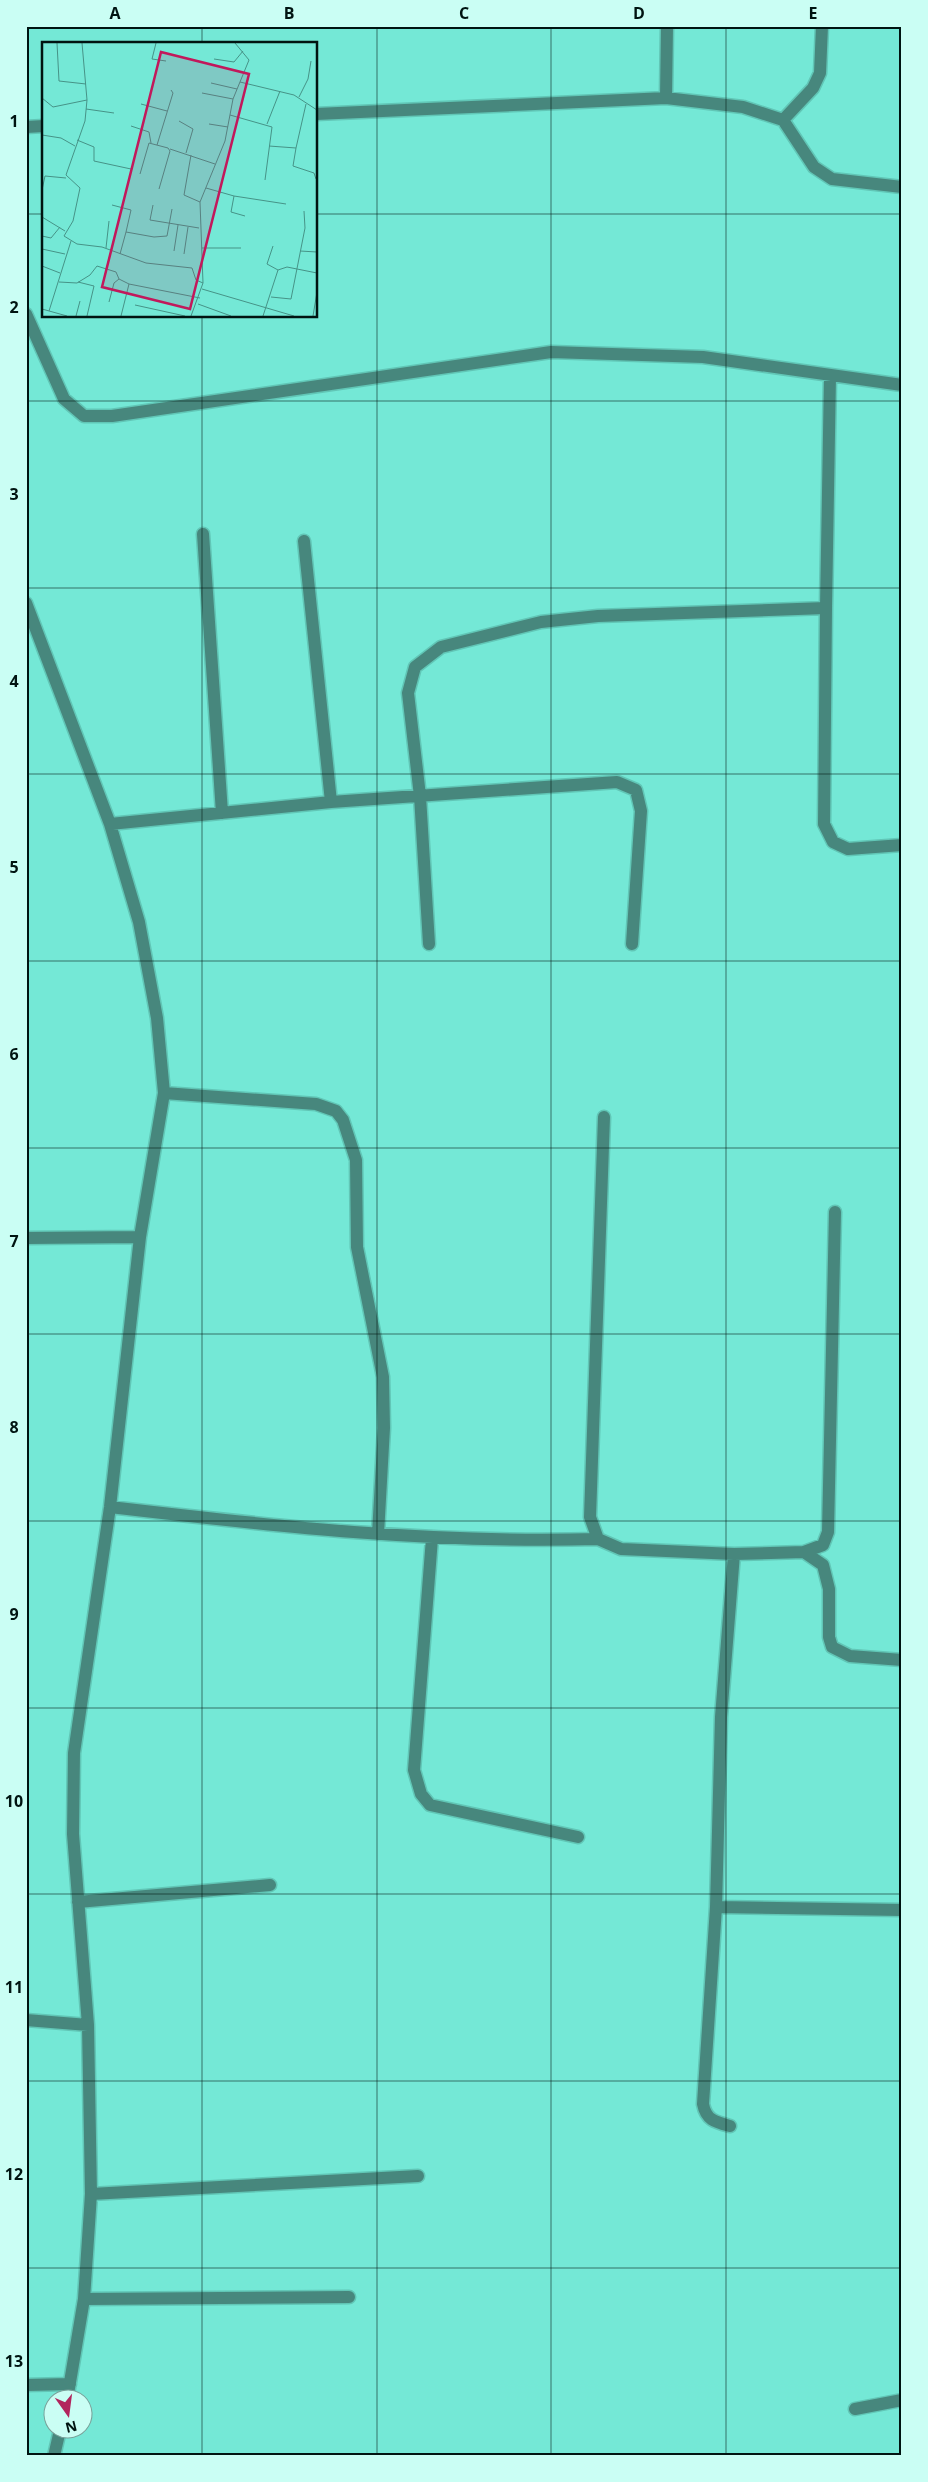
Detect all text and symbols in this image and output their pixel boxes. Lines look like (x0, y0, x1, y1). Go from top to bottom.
text: A (109, 2, 121, 24)
text: B (284, 2, 294, 24)
text: C (459, 2, 469, 24)
text: D (633, 2, 645, 24)
text: E (809, 2, 818, 24)
inset map (42, 42, 318, 318)
text: 1 (9, 110, 19, 132)
text: 2 (9, 296, 19, 318)
text: 3 (9, 483, 19, 505)
text: 4 (9, 670, 19, 692)
text: 5 (9, 856, 19, 878)
text: 6 (9, 1043, 19, 1065)
text: 7 (9, 1230, 19, 1252)
text: 8 (9, 1416, 19, 1438)
text: 9 (9, 1603, 19, 1625)
text: 10 (5, 1790, 23, 1812)
text: 11 (5, 1976, 23, 1998)
text: 12 (5, 2163, 23, 2185)
text: 13 (5, 2350, 23, 2372)
north arrow (42, 2390, 92, 2440)
text: N (63, 2417, 79, 2438)

